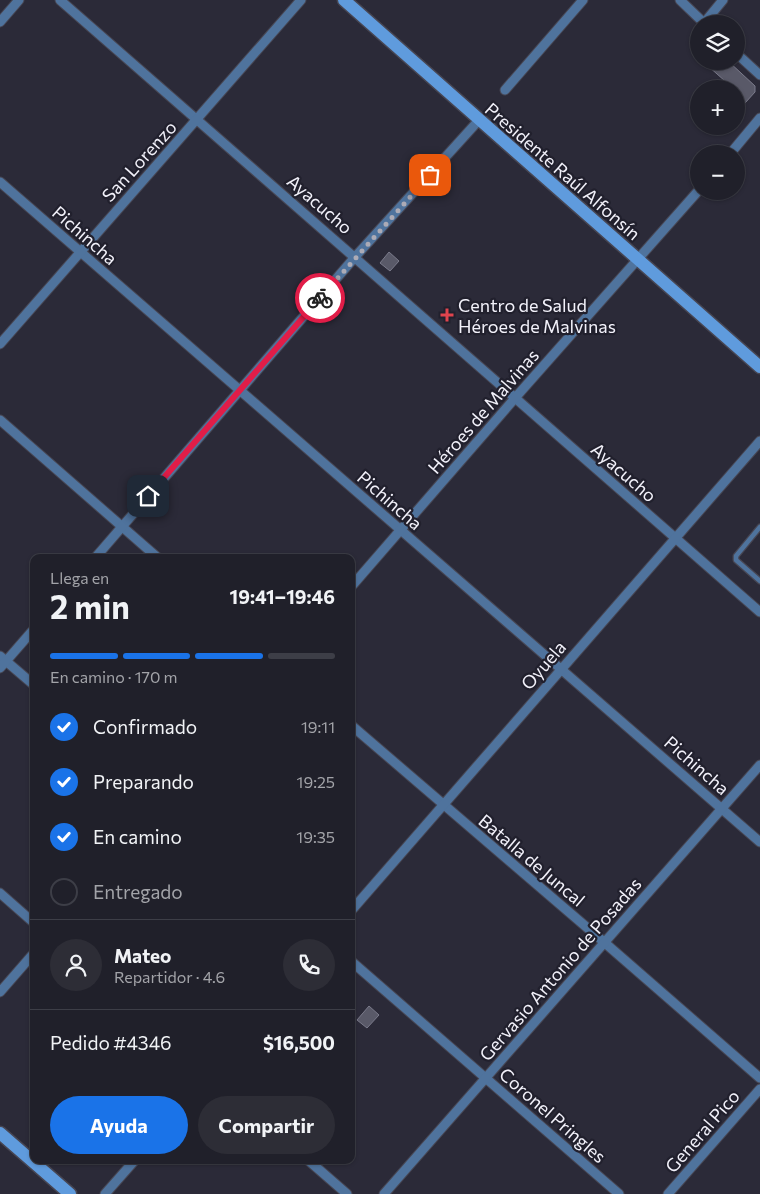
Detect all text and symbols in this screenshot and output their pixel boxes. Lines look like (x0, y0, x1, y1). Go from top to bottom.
map controls (690, 15, 745, 200)
button: layers (690, 15, 745, 70)
button: + (690, 80, 745, 135)
street label: Presidente Raúl Alfonsín (481, 98, 645, 244)
street label: San Lorenzo (97, 116, 181, 206)
button: − (690, 145, 745, 200)
pin (409, 154, 451, 196)
icon: bag (416, 161, 444, 189)
street label: Ayacucho (283, 170, 357, 238)
street label: Pichincha (48, 201, 122, 269)
courier (295, 273, 345, 323)
icon: bike (306, 284, 334, 312)
place label: Centro de Salud Héroes de Malvinas (458, 294, 616, 337)
marker: Centro de Salud Héroes de Malvinas (440, 308, 454, 322)
street label: Héroes de Malvinas (423, 344, 543, 478)
street label: Ayacucho (587, 438, 661, 506)
street label: Pichincha (353, 466, 427, 534)
pin (127, 475, 169, 517)
icon: home (134, 482, 162, 510)
text: Llega en (50, 568, 109, 587)
text: 19:41–19:46 (230, 585, 335, 608)
text: 2 min (50, 586, 130, 626)
street label: Oyuela (516, 636, 570, 694)
text: En camino · 170 m (50, 667, 177, 686)
icon: check (50, 713, 78, 741)
text: Confirmado (93, 715, 197, 738)
text: 19:11 (301, 717, 335, 736)
street label: Pichincha (660, 731, 734, 799)
icon: check (50, 768, 78, 796)
text: Preparando (93, 770, 194, 793)
text: 19:25 (297, 772, 335, 791)
street label: Batalla de Juncal (474, 809, 590, 911)
icon: check (50, 823, 78, 851)
text: En camino (93, 825, 182, 848)
text: 19:35 (296, 827, 335, 846)
street label: Gervasio Antonio de Posadas (474, 873, 646, 1065)
text: Entregado (93, 880, 183, 903)
button: person (50, 939, 102, 991)
button: phone (283, 939, 335, 991)
text: Mateo (114, 944, 171, 967)
text: Repartidor · 4.6 (114, 967, 225, 986)
text: Pedido #4346 (50, 1031, 172, 1054)
text: $16,500 (263, 1031, 335, 1054)
street label: Coronel Pringles (495, 1063, 611, 1167)
street label: General Pico (660, 1085, 744, 1177)
button: Ayuda (50, 1096, 188, 1154)
button: Compartir (198, 1096, 335, 1154)

